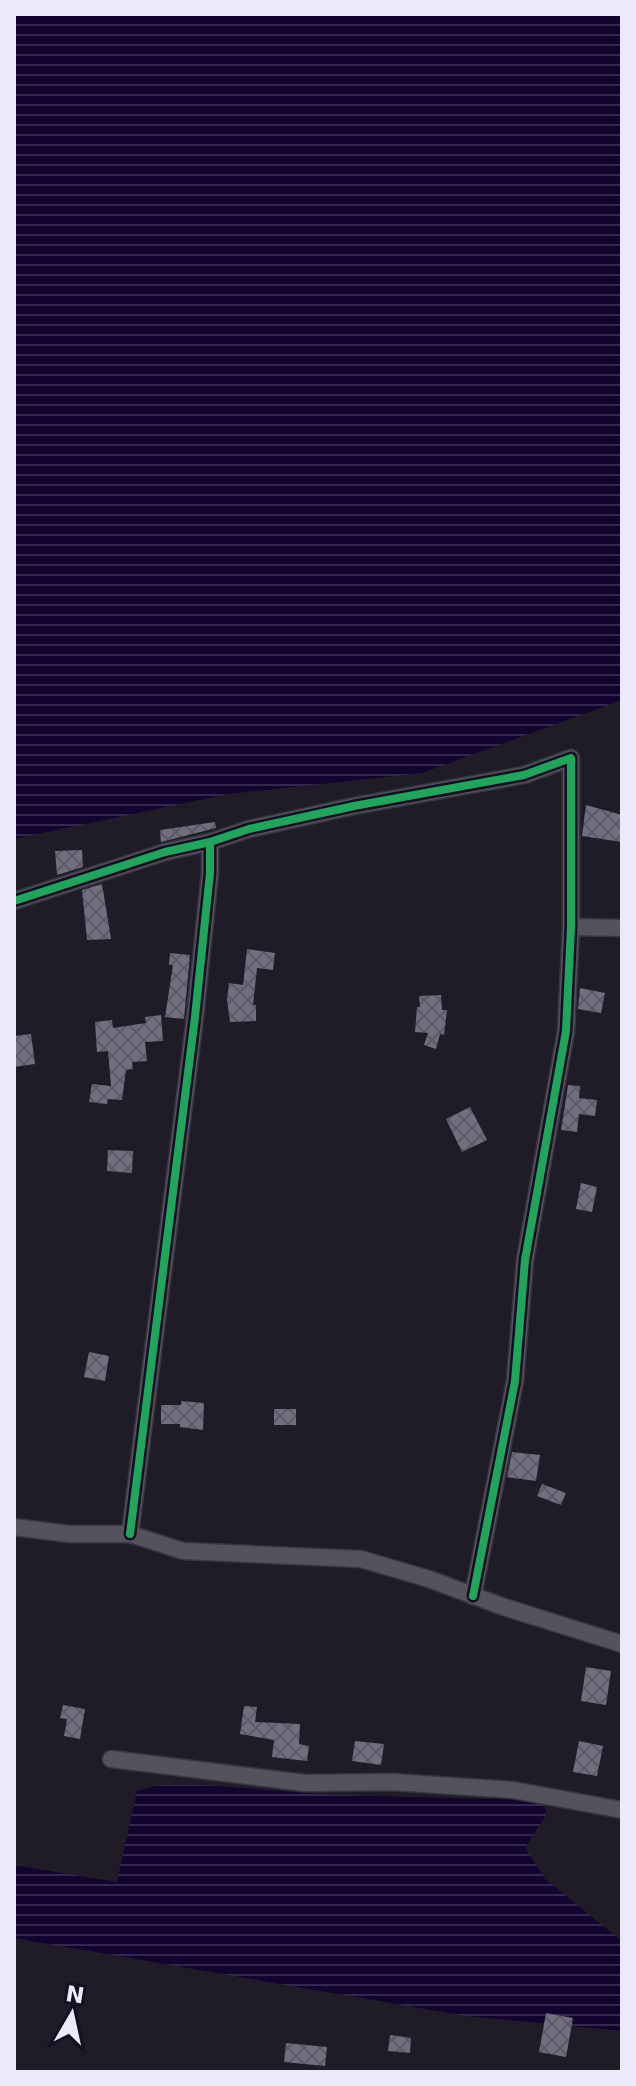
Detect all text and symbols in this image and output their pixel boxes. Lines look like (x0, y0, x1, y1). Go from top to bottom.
north arrow (32, 1974, 112, 2054)
text: N (64, 1981, 86, 2009)

